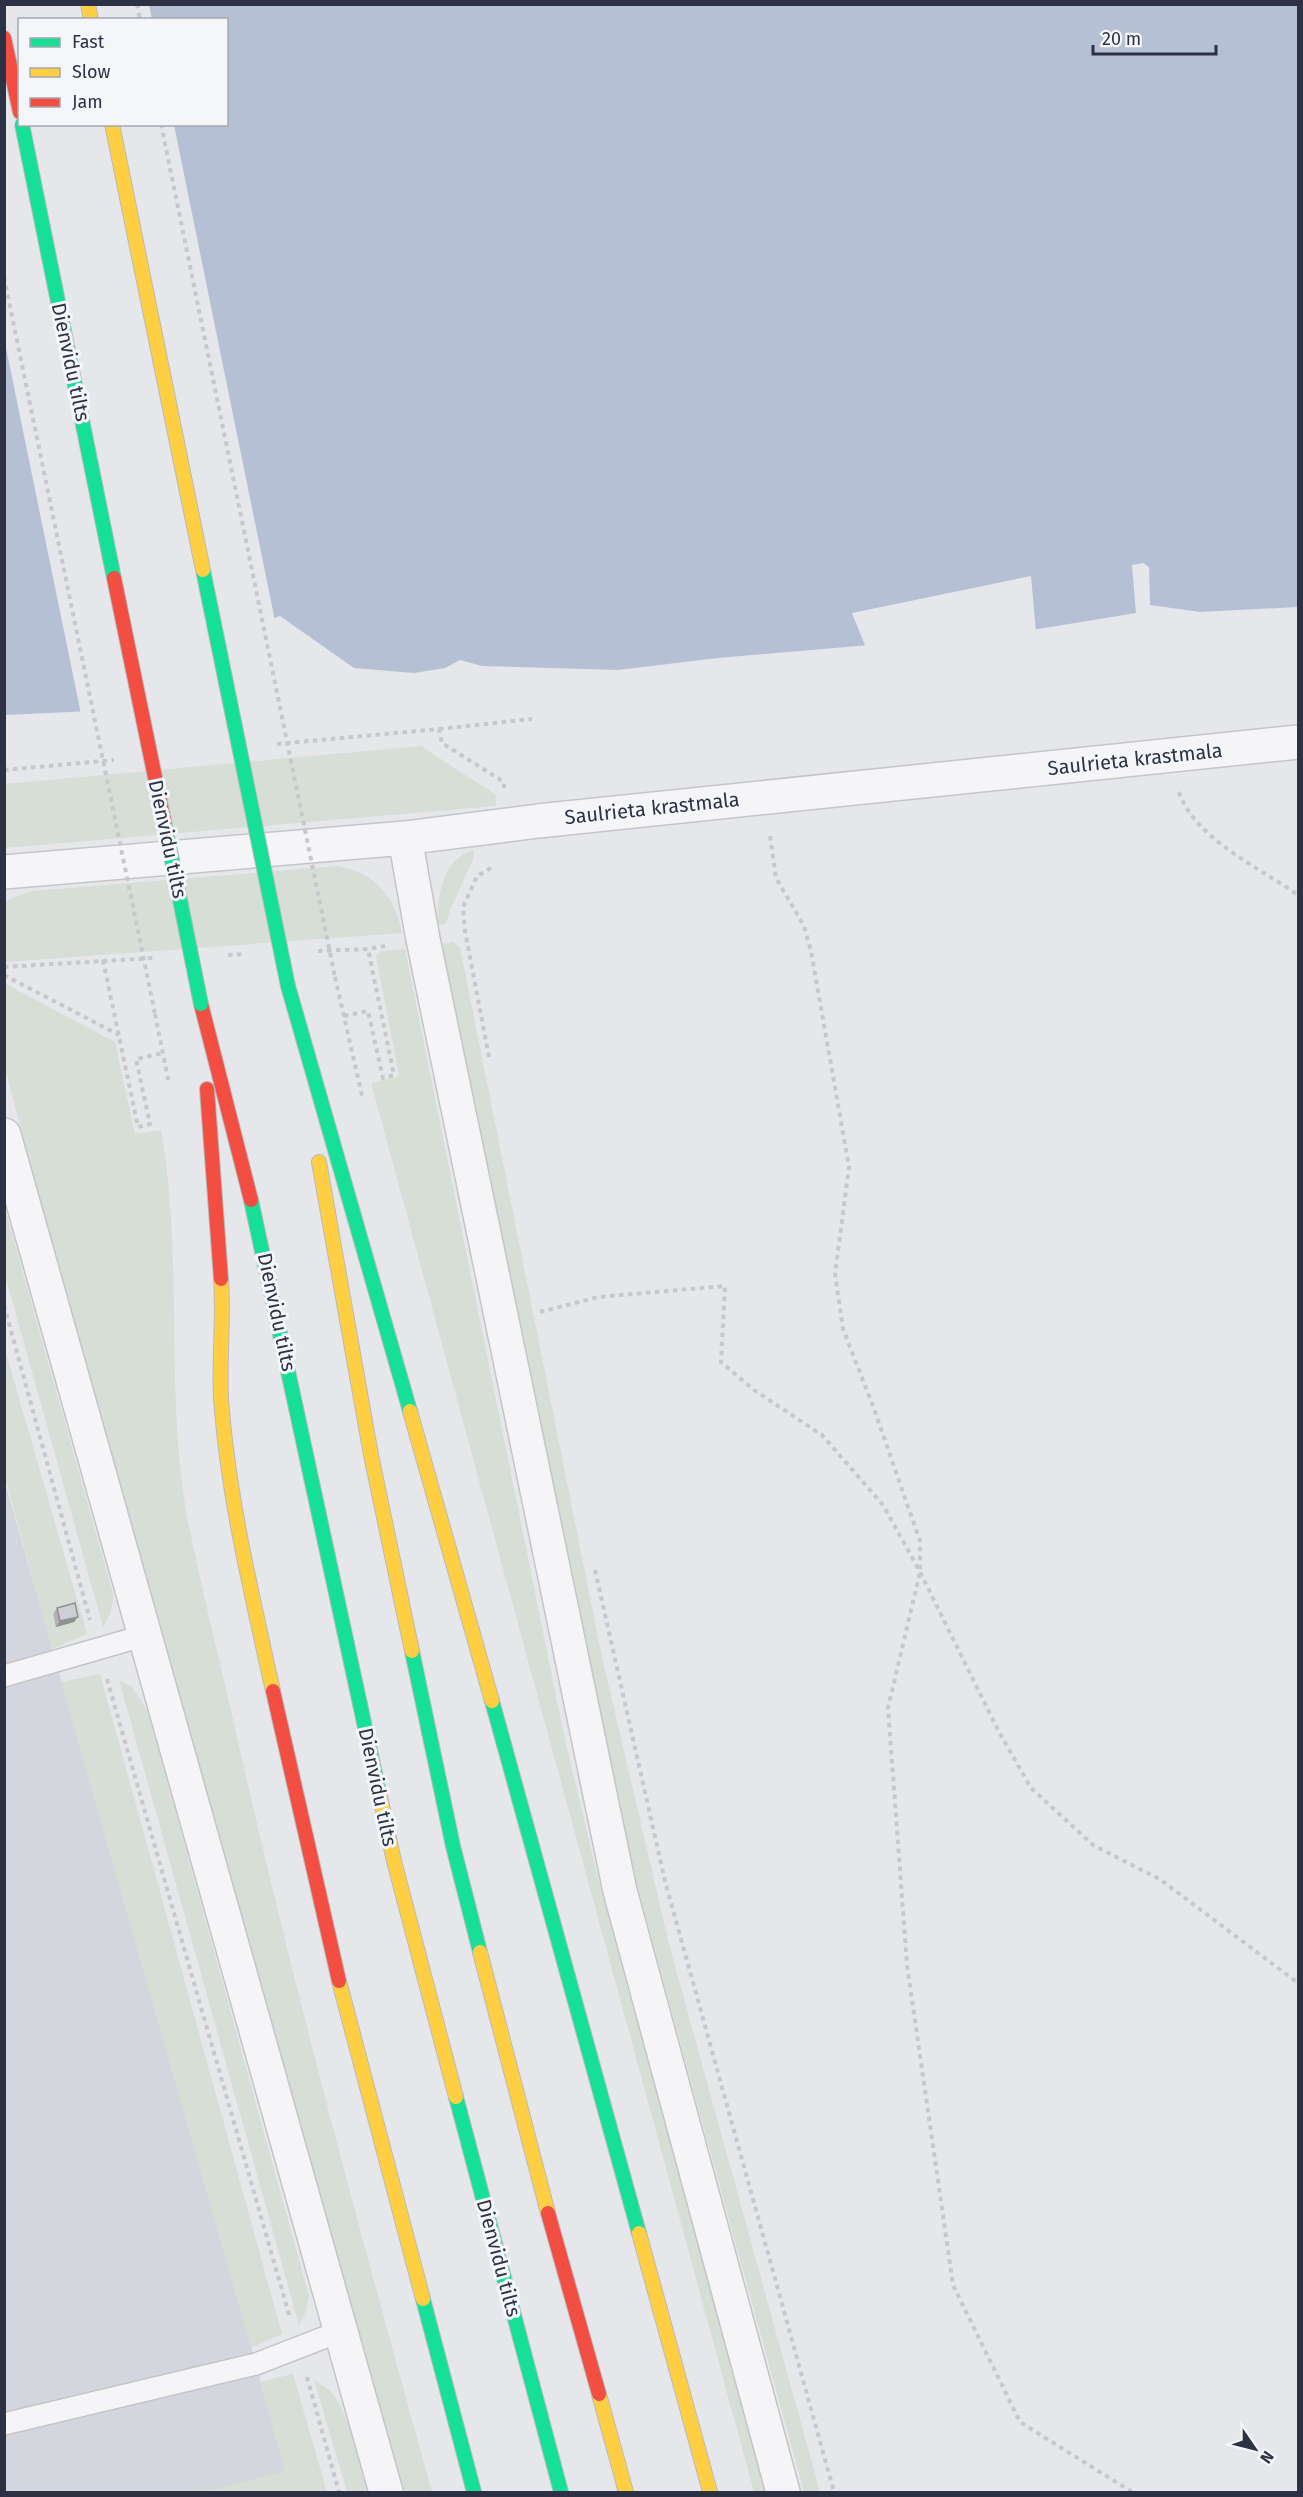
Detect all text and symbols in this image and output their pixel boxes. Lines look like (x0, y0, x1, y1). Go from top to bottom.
legend (18, 18, 228, 126)
scale bar (1093, 18, 1216, 56)
text: 20 m (1102, 28, 1141, 50)
text: Fast (72, 31, 105, 53)
text: Slow (72, 61, 111, 83)
text: Jam (72, 91, 103, 113)
street label: Dienvidu tilts (47, 300, 95, 424)
street label: Saulrieta krastmala (1046, 738, 1224, 780)
street label: Dienvidu tilts (144, 777, 192, 901)
street label: Saulrieta krastmala (563, 787, 741, 829)
street label: Dienvidu tilts (253, 1250, 301, 1374)
street label: Dienvidu tilts (354, 1725, 402, 1849)
street label: Dienvidu tilts (472, 2197, 526, 2319)
north arrow (1225, 2419, 1285, 2479)
text: N (1256, 2448, 1278, 2467)

